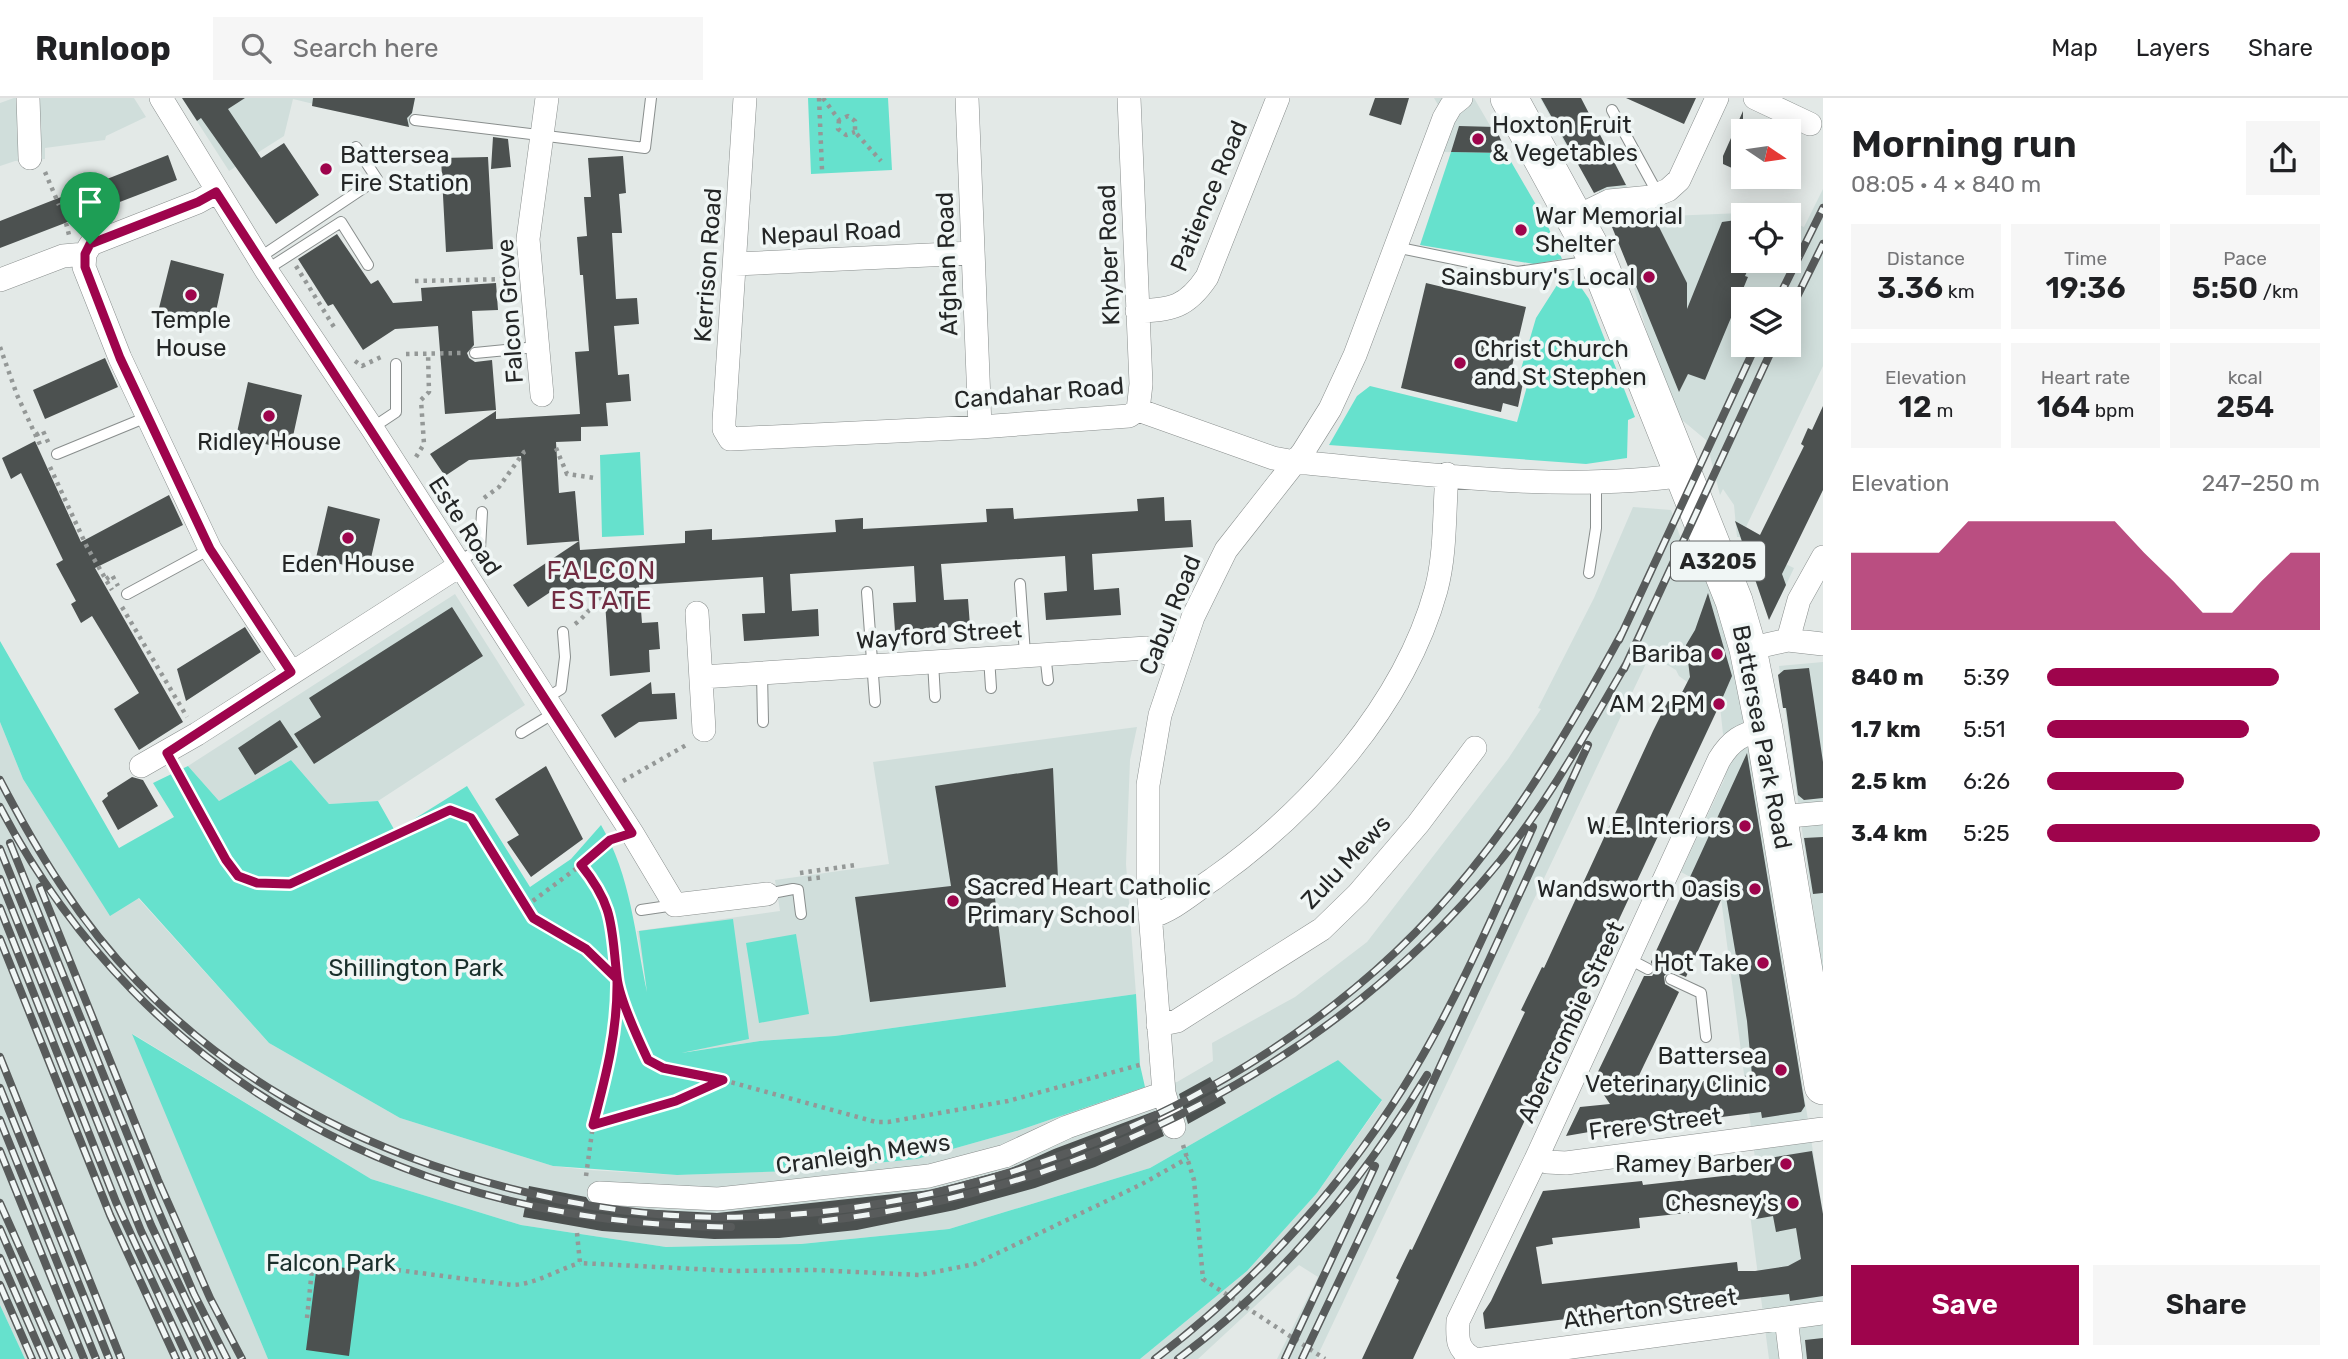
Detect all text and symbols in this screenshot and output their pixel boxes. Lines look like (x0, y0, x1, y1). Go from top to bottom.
search box (213, 17, 703, 80)
text: Runloop (35, 29, 171, 68)
icon: search (237, 29, 275, 67)
text: Search here (293, 33, 439, 64)
text: Map (2051, 34, 2098, 62)
text: Layers (2136, 34, 2210, 62)
text: Share (2248, 34, 2313, 62)
place label: Hoxton Fruit & Vegetables (1492, 111, 1638, 167)
street label: Patience Road (1165, 116, 1253, 276)
north arrow (1731, 119, 1801, 189)
map controls (1731, 119, 1801, 357)
text: Morning run (1851, 121, 2077, 167)
button: share (2246, 121, 2320, 195)
marker: Hoxton Fruit & Vegetables (1470, 131, 1486, 147)
place label: Battersea Fire Station (340, 141, 469, 197)
marker: Battersea Fire Station (318, 161, 334, 177)
text: 08:05 · 4 × 840 m (1851, 170, 2041, 198)
pin (60, 172, 120, 244)
icon: arrive (71, 183, 109, 221)
street label: Khyber Road (1093, 184, 1125, 326)
street label: Kerrison Road (689, 187, 727, 343)
street label: Afghan Road (930, 192, 964, 336)
place label: War Memorial Shelter (1535, 202, 1683, 258)
button: locate (1731, 203, 1801, 273)
street label: Nepaul Road (760, 215, 902, 251)
marker: War Memorial Shelter (1513, 222, 1529, 238)
street label: Falcon Grove (491, 238, 529, 384)
text: Distance (1887, 247, 1965, 270)
text: Time (2064, 247, 2107, 270)
text: Pace (2223, 247, 2267, 270)
place label: Sainsbury's Local (1441, 263, 1635, 291)
marker: Sainsbury's Local (1641, 269, 1657, 285)
text: 3.36 (1877, 270, 1943, 306)
text: 19:36 (2045, 270, 2126, 306)
text: 5:50 (2192, 270, 2258, 306)
text: km (1943, 280, 1975, 303)
text: /km (2258, 280, 2299, 303)
marker: Temple House (183, 287, 199, 303)
button: layers (1731, 287, 1801, 357)
place label: Temple House (151, 306, 231, 362)
place label: Christ Church and St Stephen (1474, 335, 1647, 391)
marker: Christ Church and St Stephen (1452, 355, 1468, 371)
text: Elevation (1885, 366, 1967, 389)
text: Heart rate (2041, 366, 2130, 389)
text: kcal (2228, 366, 2263, 389)
street label: Candahar Road (953, 372, 1125, 414)
text: 12 (1898, 389, 1932, 425)
text: 164 (2037, 389, 2090, 425)
text: 254 (2216, 389, 2274, 425)
text: m (1932, 399, 1953, 422)
text: bpm (2090, 399, 2134, 422)
marker: Ridley House (261, 408, 277, 424)
place label: Ridley House (197, 428, 341, 456)
text: Elevation (1851, 469, 1950, 497)
text: 247–250 m (2202, 469, 2320, 497)
street label: Este Road (423, 471, 507, 581)
marker: Eden House (340, 530, 356, 546)
road number: A3205 (1671, 542, 1765, 580)
place label: Eden House (281, 550, 415, 578)
street label: Cabul Road (1133, 551, 1207, 679)
district label: FALCON ESTATE (547, 555, 657, 616)
street label: Wayford Street (855, 615, 1023, 655)
street label: Battersea Park Road (1727, 623, 1797, 851)
place label: Bariba (1631, 640, 1703, 668)
marker: Bariba (1709, 646, 1725, 662)
text: 840 m (1851, 663, 1924, 691)
text: 5:39 (1963, 663, 2010, 691)
place label: AM 2 PM (1610, 690, 1705, 718)
marker: AM 2 PM (1711, 696, 1727, 712)
text: 1.7 km (1851, 715, 1921, 743)
text: 5:51 (1963, 715, 2006, 743)
text: 2.5 km (1851, 767, 1927, 795)
text: 6:26 (1963, 767, 2010, 795)
street label: Zulu Mews (1296, 809, 1396, 915)
place label: W.E. Interiors (1586, 812, 1731, 840)
marker: W.E. Interiors (1737, 818, 1753, 834)
text: 3.4 km (1851, 819, 1928, 847)
text: 5:25 (1963, 819, 2010, 847)
place label: Sacred Heart Catholic Primary School (967, 873, 1211, 929)
place label: Wandsworth Oasis (1537, 875, 1741, 903)
marker: Wandsworth Oasis (1747, 881, 1763, 897)
marker: Sacred Heart Catholic Primary School (945, 893, 961, 909)
street label: Abercrombie Street (1512, 917, 1630, 1127)
place label: Hot Take (1653, 949, 1749, 977)
park label: Shillington Park (328, 954, 504, 982)
marker: Hot Take (1755, 955, 1771, 971)
place label: Battersea Veterinary Clinic (1585, 1042, 1767, 1098)
marker: Battersea Veterinary Clinic (1773, 1062, 1789, 1078)
street label: Frere Street (1587, 1102, 1723, 1146)
street label: Cranleigh Mews (774, 1128, 952, 1180)
place label: Ramey Barber (1615, 1150, 1772, 1178)
marker: Ramey Barber (1778, 1156, 1794, 1172)
place label: Chesney's (1665, 1189, 1779, 1217)
marker: Chesney's (1785, 1195, 1801, 1211)
park label: Falcon Park (266, 1249, 397, 1277)
button: Save (1851, 1265, 2079, 1345)
button: Share (2093, 1265, 2320, 1345)
street label: Atherton Street (1561, 1283, 1739, 1335)

